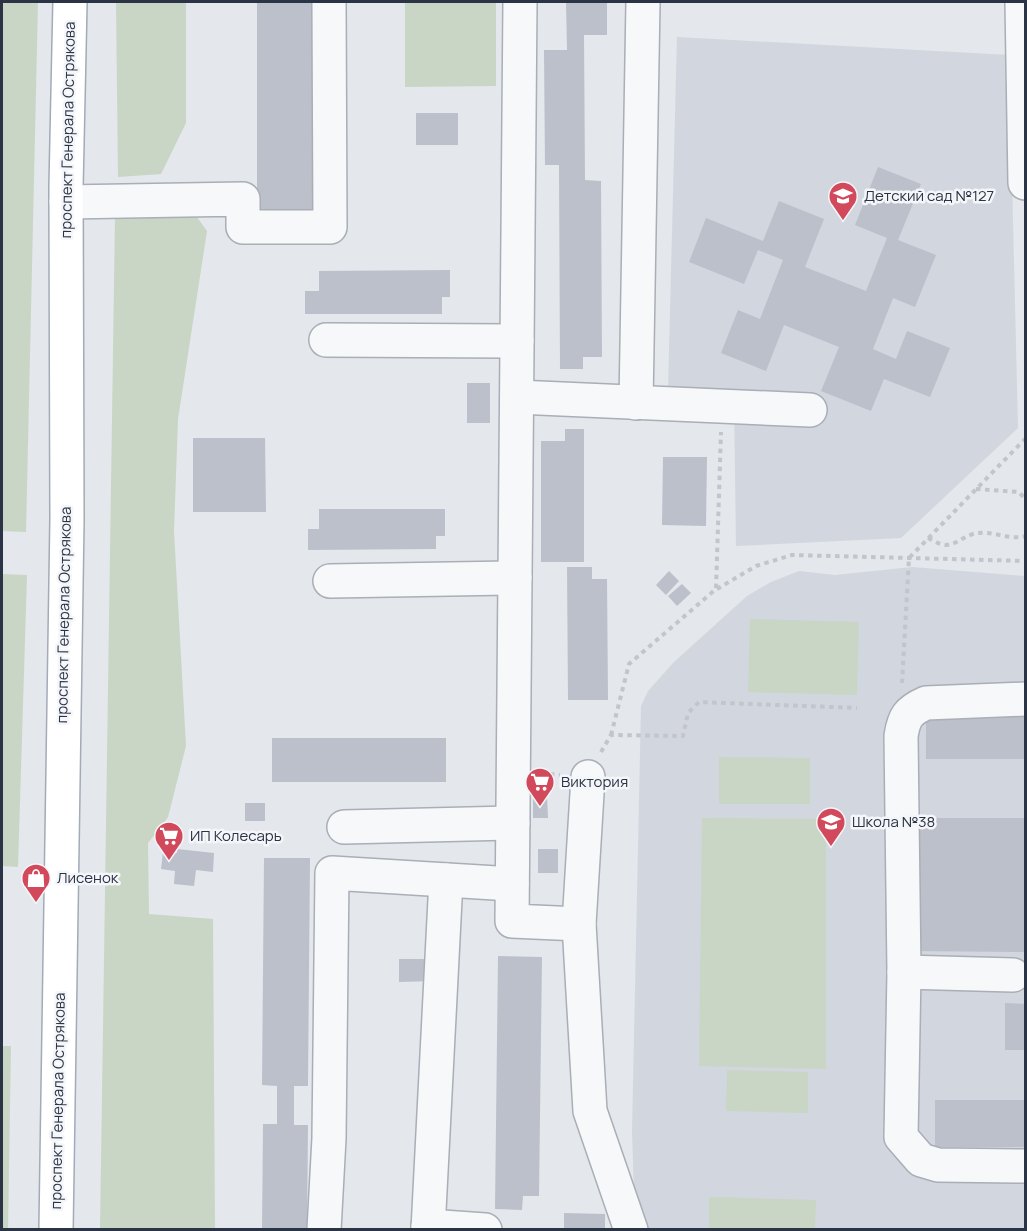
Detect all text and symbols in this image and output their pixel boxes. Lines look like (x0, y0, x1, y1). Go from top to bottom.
street label: проспект Генерала Острякова (55, 21, 80, 238)
school or university icon: Детский сад №127 (827, 180, 859, 222)
place label: Детский сад №127 (864, 185, 994, 206)
street label: проспект Генерала Острякова (51, 506, 76, 723)
supermarket icon: Виктория (524, 766, 556, 808)
place label: Виктория (561, 771, 628, 792)
school or university icon: Школа №38 (815, 806, 847, 848)
place label: Школа №38 (852, 811, 935, 832)
supermarket icon: ИП Колесарь (153, 820, 185, 862)
place label: ИП Колесарь (190, 825, 282, 846)
shop icon: Лисенок (20, 862, 52, 904)
place label: Лисенок (57, 867, 119, 888)
street label: проспект Генерала Острякова (45, 992, 70, 1209)

